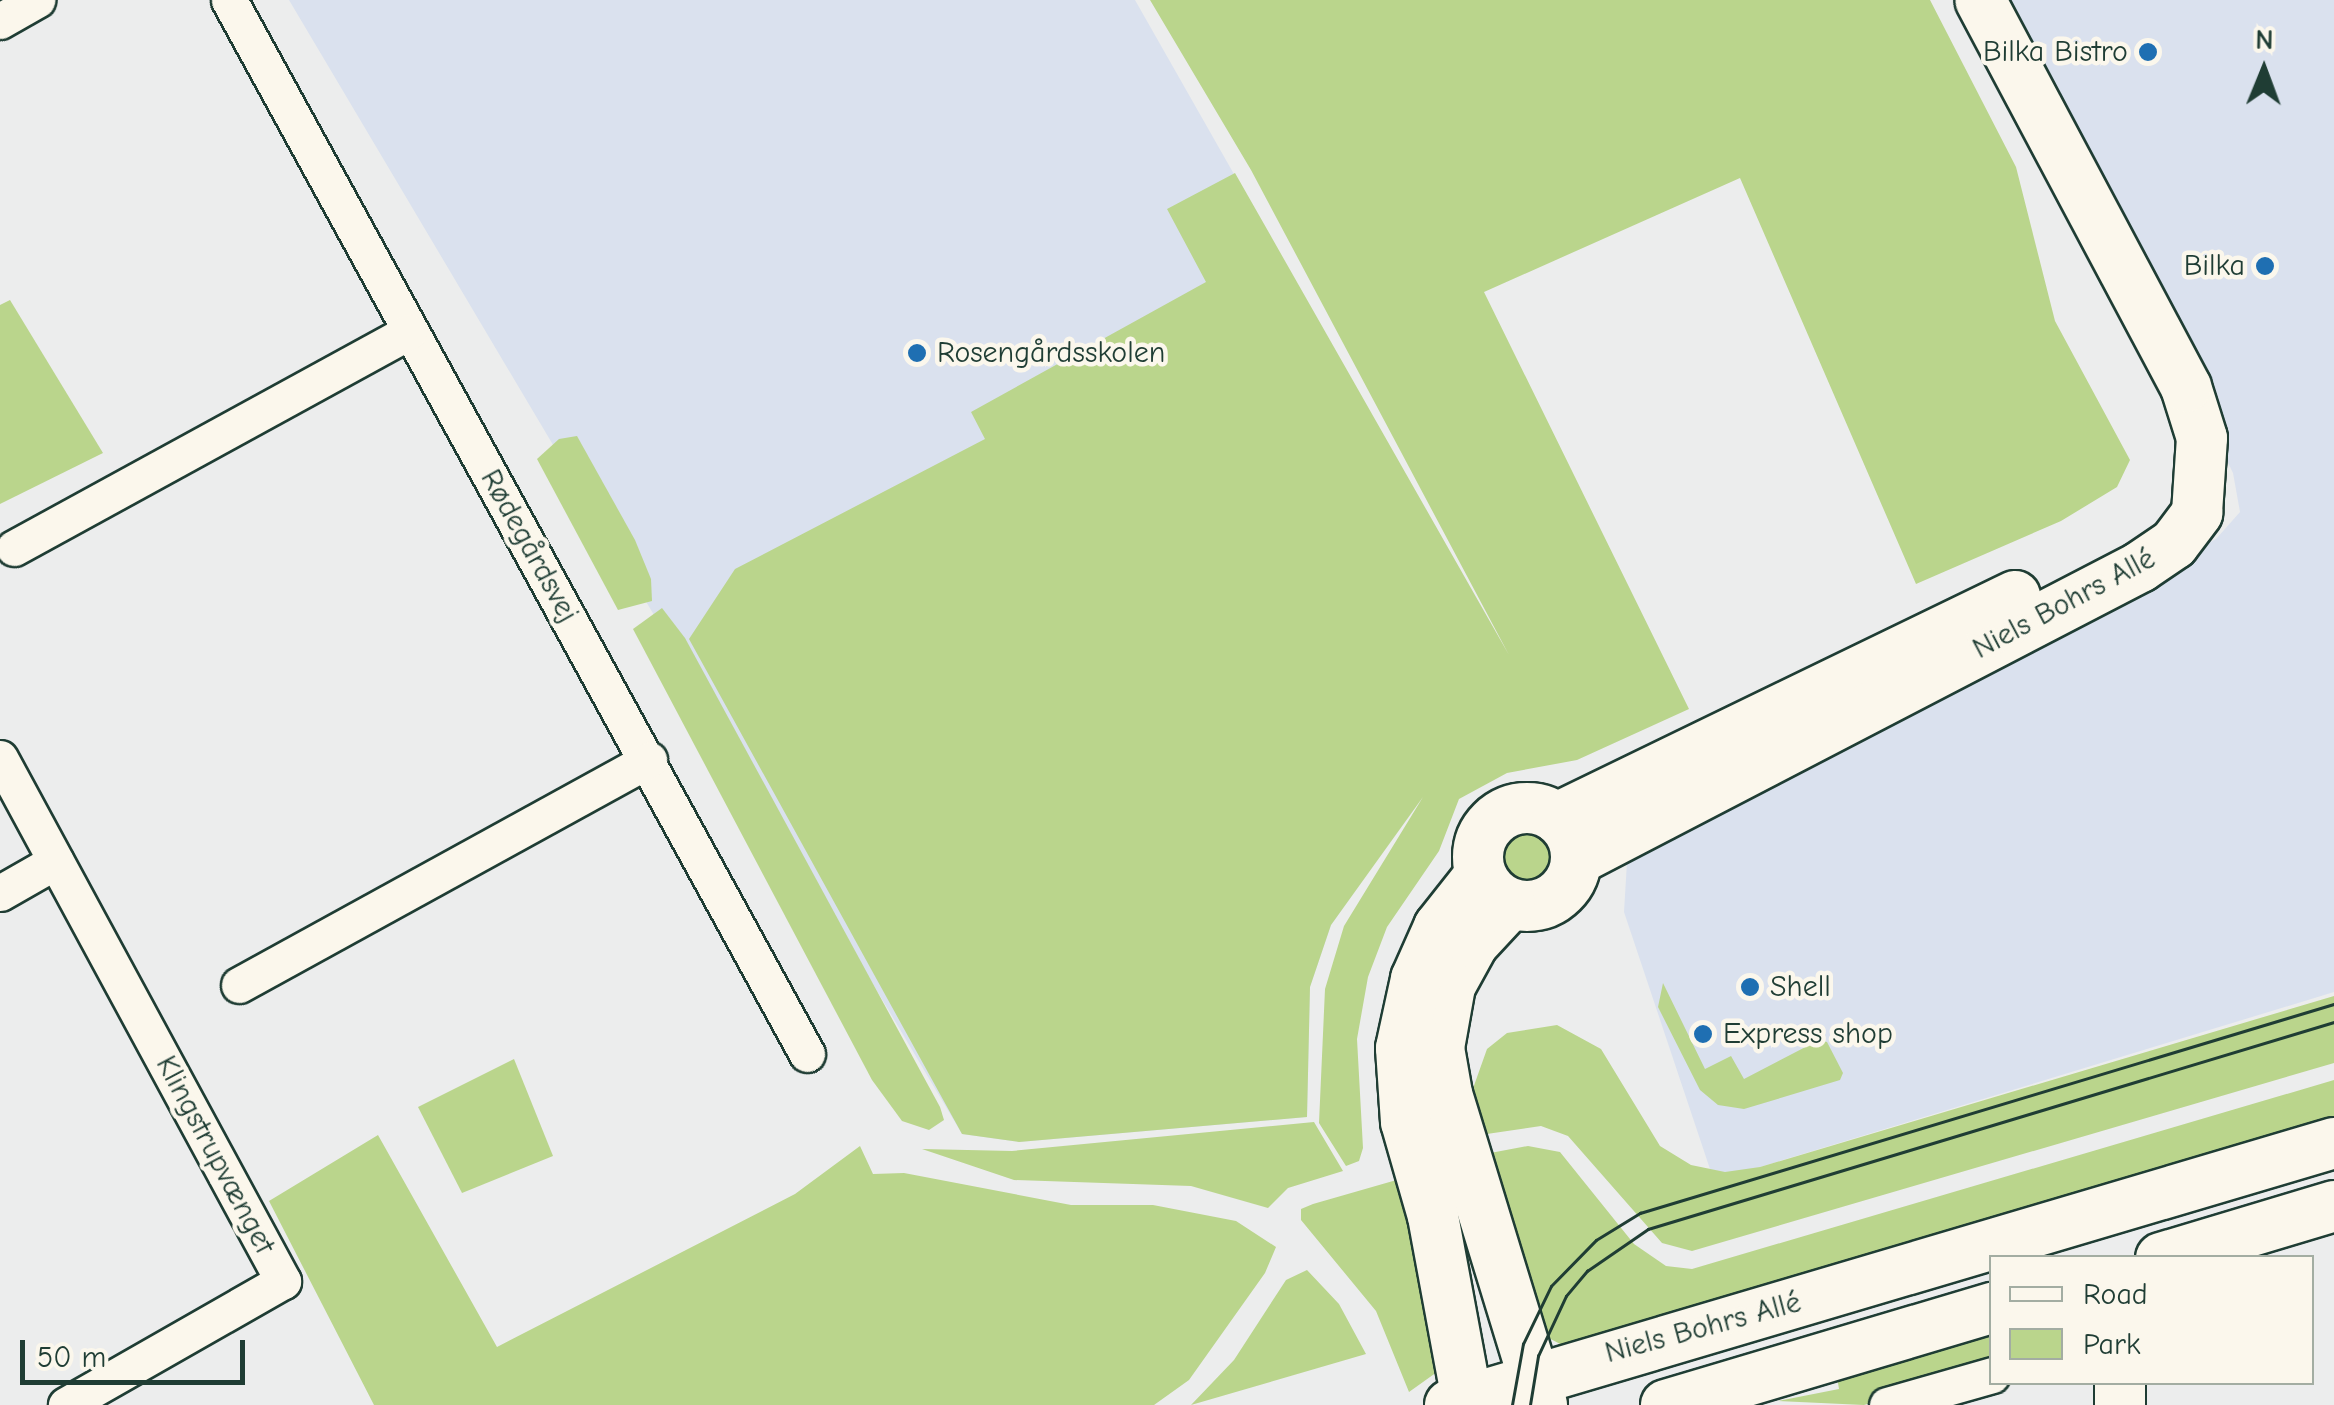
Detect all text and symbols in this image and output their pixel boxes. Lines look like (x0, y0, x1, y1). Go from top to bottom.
north arrow (2214, 20, 2314, 120)
text: N (2255, 24, 2274, 56)
place label: Bilka Bistro (1983, 34, 2128, 70)
marker: Bilka Bistro (2137, 41, 2159, 63)
place label: Bilka (2184, 248, 2245, 284)
marker: Bilka (2254, 255, 2276, 277)
place label: Rosengårdsskolen (937, 335, 1165, 371)
marker: Rosengårdsskolen (906, 342, 928, 364)
street label: Rødegårdsvej (472, 463, 586, 629)
street label: Niels Bohrs Allé (1967, 541, 2161, 667)
place label: Shell (1770, 969, 1831, 1005)
marker: Shell (1739, 976, 1761, 998)
place label: Express shop (1723, 1016, 1893, 1052)
marker: Express shop (1692, 1023, 1714, 1045)
street label: Klingstrupvænget (148, 1050, 282, 1260)
legend (1989, 1255, 2314, 1385)
text: Road (2083, 1277, 2148, 1312)
street label: Niels Bohrs Allé (1601, 1285, 1805, 1371)
scale bar (25, 1320, 250, 1382)
text: Park (2083, 1327, 2140, 1362)
text: 50 m (37, 1340, 106, 1375)

